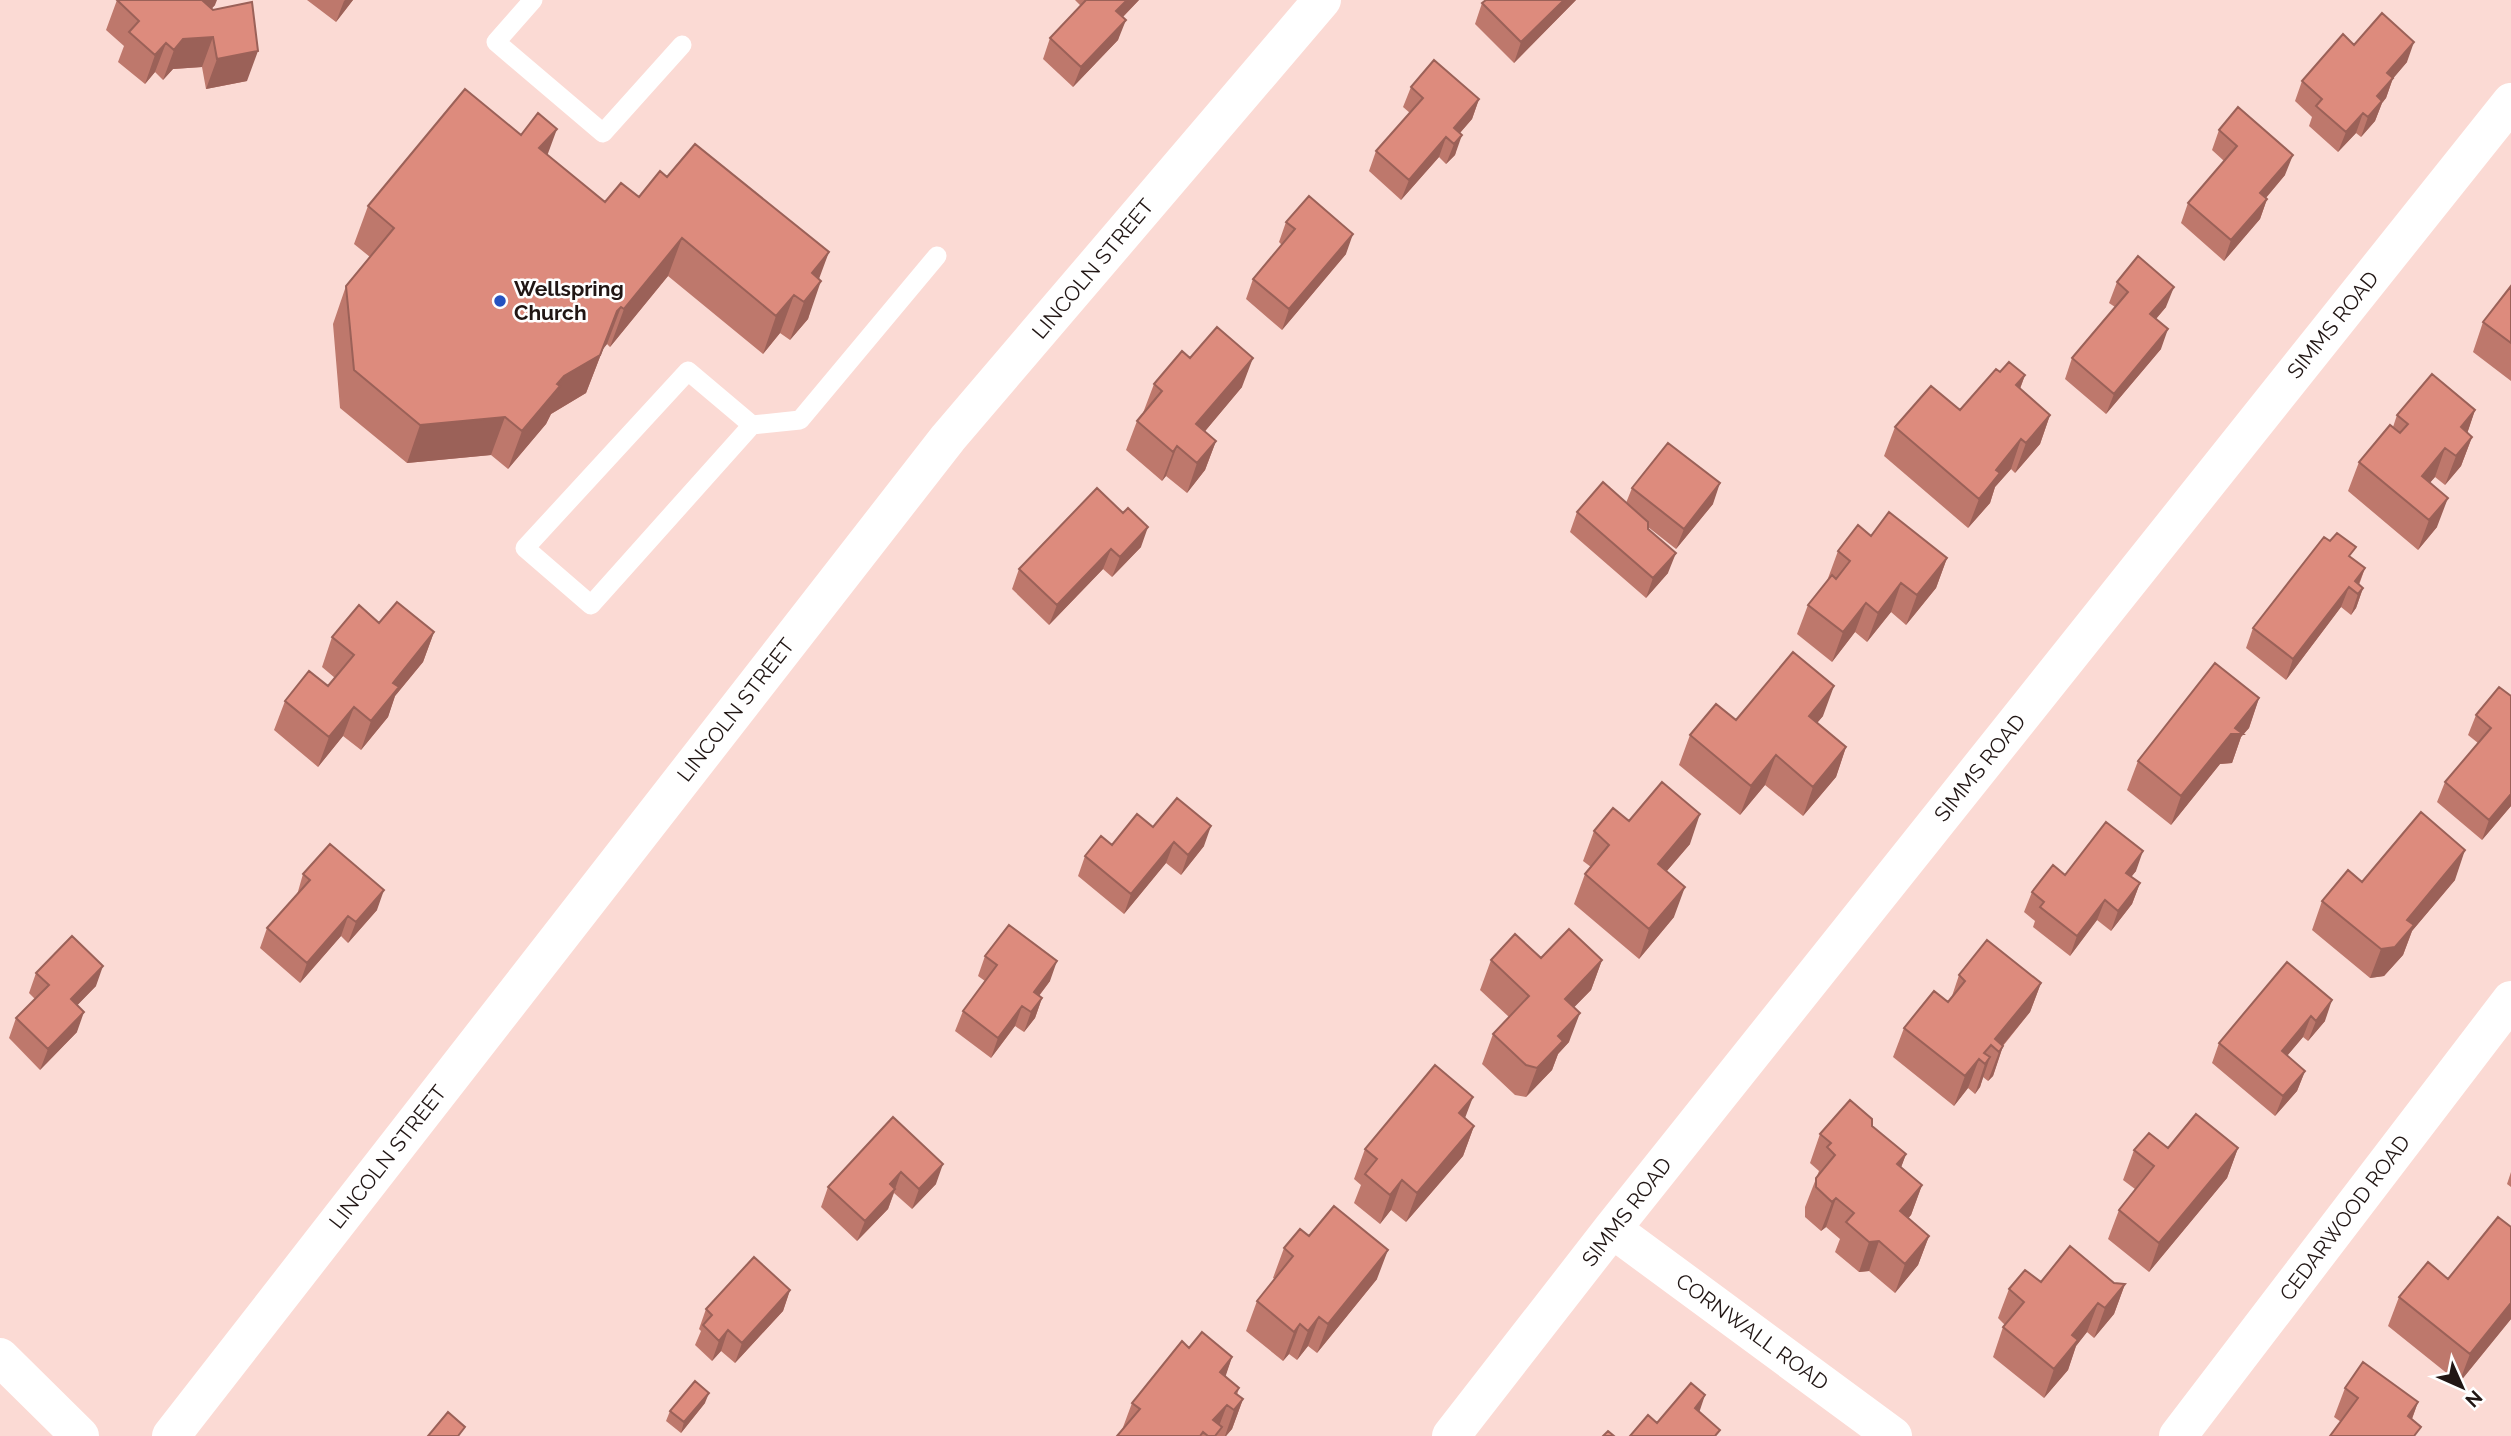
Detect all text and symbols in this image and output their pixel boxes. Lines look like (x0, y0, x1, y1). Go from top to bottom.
street label: LINCOLN STREET (1027, 193, 1159, 344)
street label: SIMMS ROAD (2282, 266, 2384, 383)
place label: Wellspring Church (514, 276, 624, 325)
marker: Wellspring Church (492, 293, 508, 309)
street label: LINCOLN STREET (672, 633, 799, 786)
street label: SIMMS ROAD (1929, 709, 2031, 826)
street label: LINCOLN STREET (324, 1080, 451, 1233)
street label: CEDARWOOD ROAD (2274, 1130, 2415, 1305)
street label: SIMMS ROAD (1576, 1152, 1677, 1271)
street label: CORNWALL ROAD (1671, 1268, 1833, 1395)
north arrow (2427, 1352, 2497, 1422)
text: N (2461, 1386, 2487, 1412)

